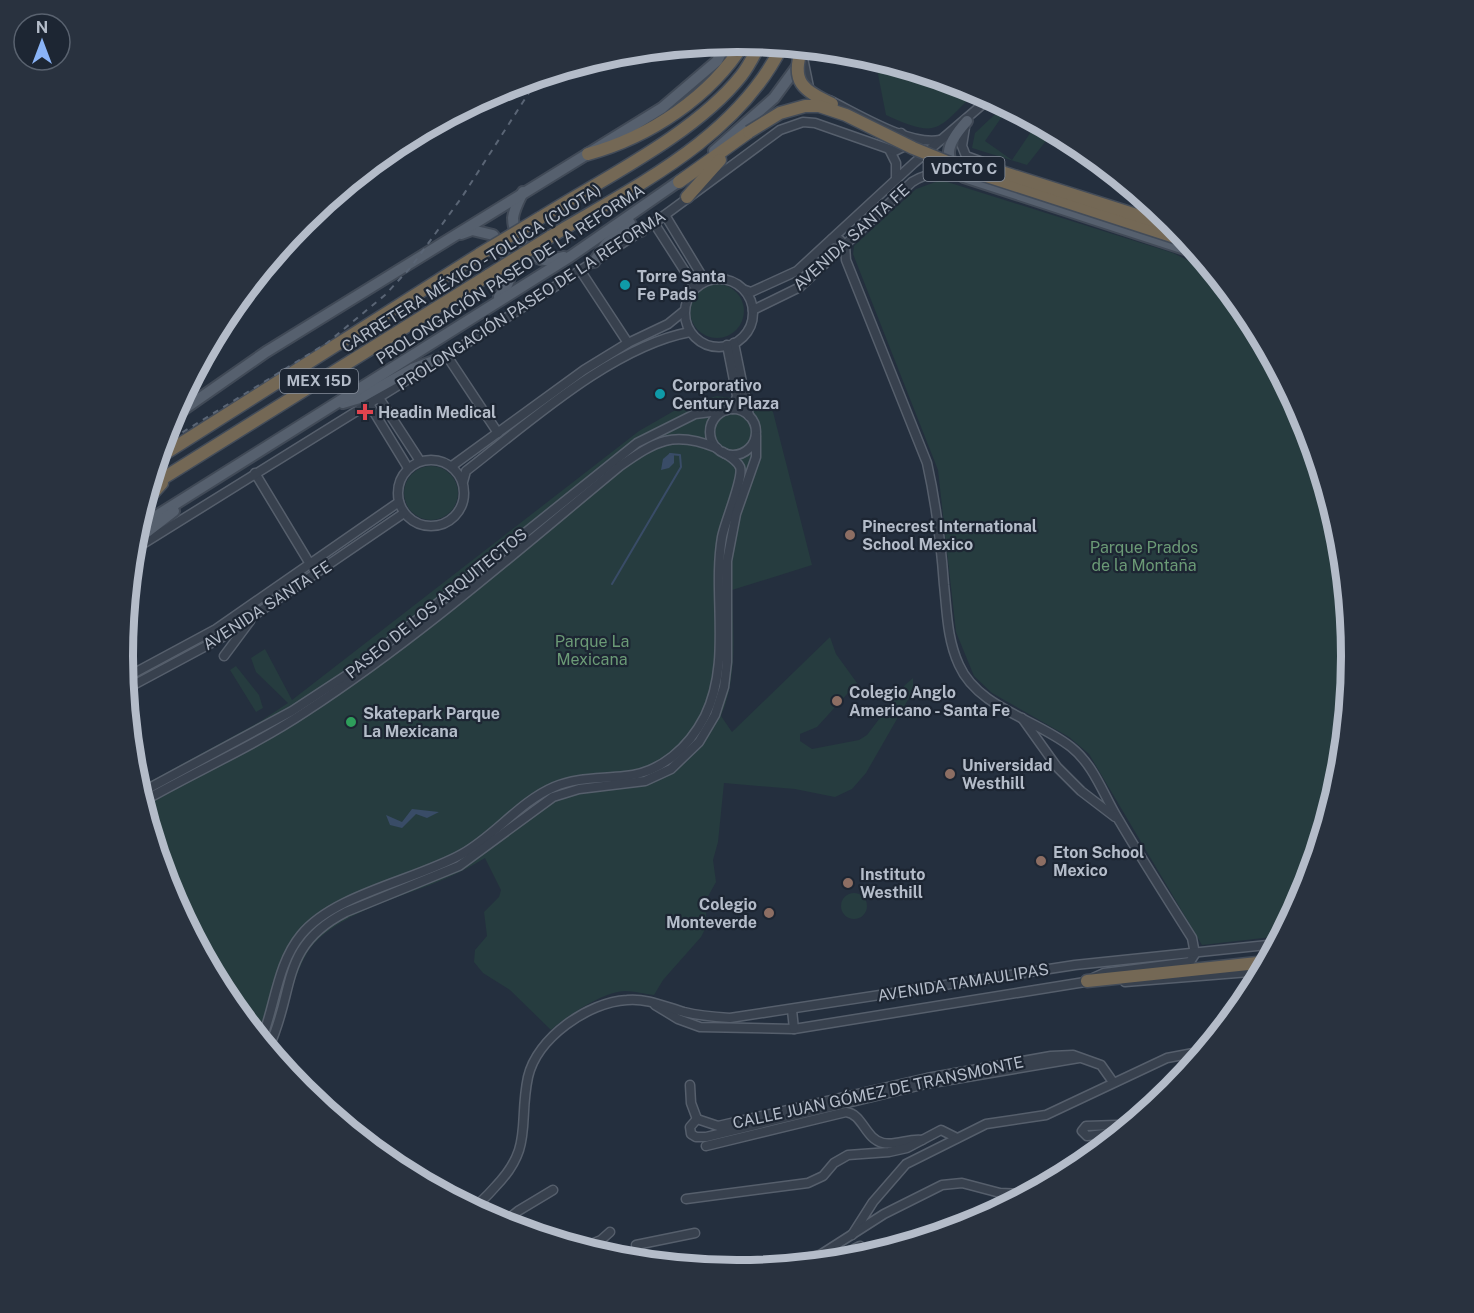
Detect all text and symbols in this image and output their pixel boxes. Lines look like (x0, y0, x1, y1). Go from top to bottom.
north arrow (12, 12, 72, 72)
text: N (36, 18, 48, 37)
road number: VDCTO C (924, 157, 1004, 181)
street label: CARRETERA MÉXICO - TOLUCA (CUOTA) (337, 179, 605, 357)
street label: PROLONGACIÓN PASEO DE LA REFORMA (372, 180, 648, 368)
street label: AVENIDA SANTA FE (789, 180, 913, 294)
street label: PROLONGACIÓN PASEO DE LA REFORMA (393, 206, 669, 394)
place label: Torre Santa Fe Pads (637, 267, 726, 304)
marker: Torre Santa Fe Pads (618, 278, 632, 292)
road number: MEX 15D (280, 369, 358, 393)
place label: Corporativo Century Plaza (672, 376, 779, 413)
marker: Corporativo Century Plaza (653, 387, 667, 401)
marker: Headin Medical (356, 403, 374, 421)
place label: Headin Medical (378, 403, 496, 422)
place label: Pinecrest International School Mexico (862, 517, 1037, 554)
street label: PASEO DE LOS ARQUITECTOS (342, 524, 531, 683)
marker: Pinecrest International School Mexico (843, 528, 857, 542)
park label: Parque Prados de la Montaña (1090, 538, 1198, 575)
street label: AVENIDA SANTA FE (199, 557, 335, 654)
park label: Parque La Mexicana (555, 632, 629, 669)
place label: Colegio Anglo Americano - Santa Fe (849, 683, 1010, 720)
marker: Colegio Anglo Americano - Santa Fe (830, 694, 844, 708)
place label: Skatepark Parque La Mexicana (363, 704, 500, 741)
marker: Skatepark Parque La Mexicana (344, 715, 358, 729)
place label: Universidad Westhill (962, 756, 1052, 793)
marker: Universidad Westhill (943, 767, 957, 781)
place label: Eton School Mexico (1053, 843, 1144, 880)
marker: Eton School Mexico (1034, 854, 1048, 868)
place label: Instituto Westhill (860, 865, 925, 902)
marker: Instituto Westhill (841, 876, 855, 890)
place label: Colegio Monteverde (666, 895, 757, 932)
marker: Colegio Monteverde (762, 906, 776, 920)
street label: AVENIDA TAMAULIPAS (876, 960, 1050, 1005)
street label: CALLE JUAN GÓMEZ DE TRANSMONTE (731, 1051, 1025, 1133)

